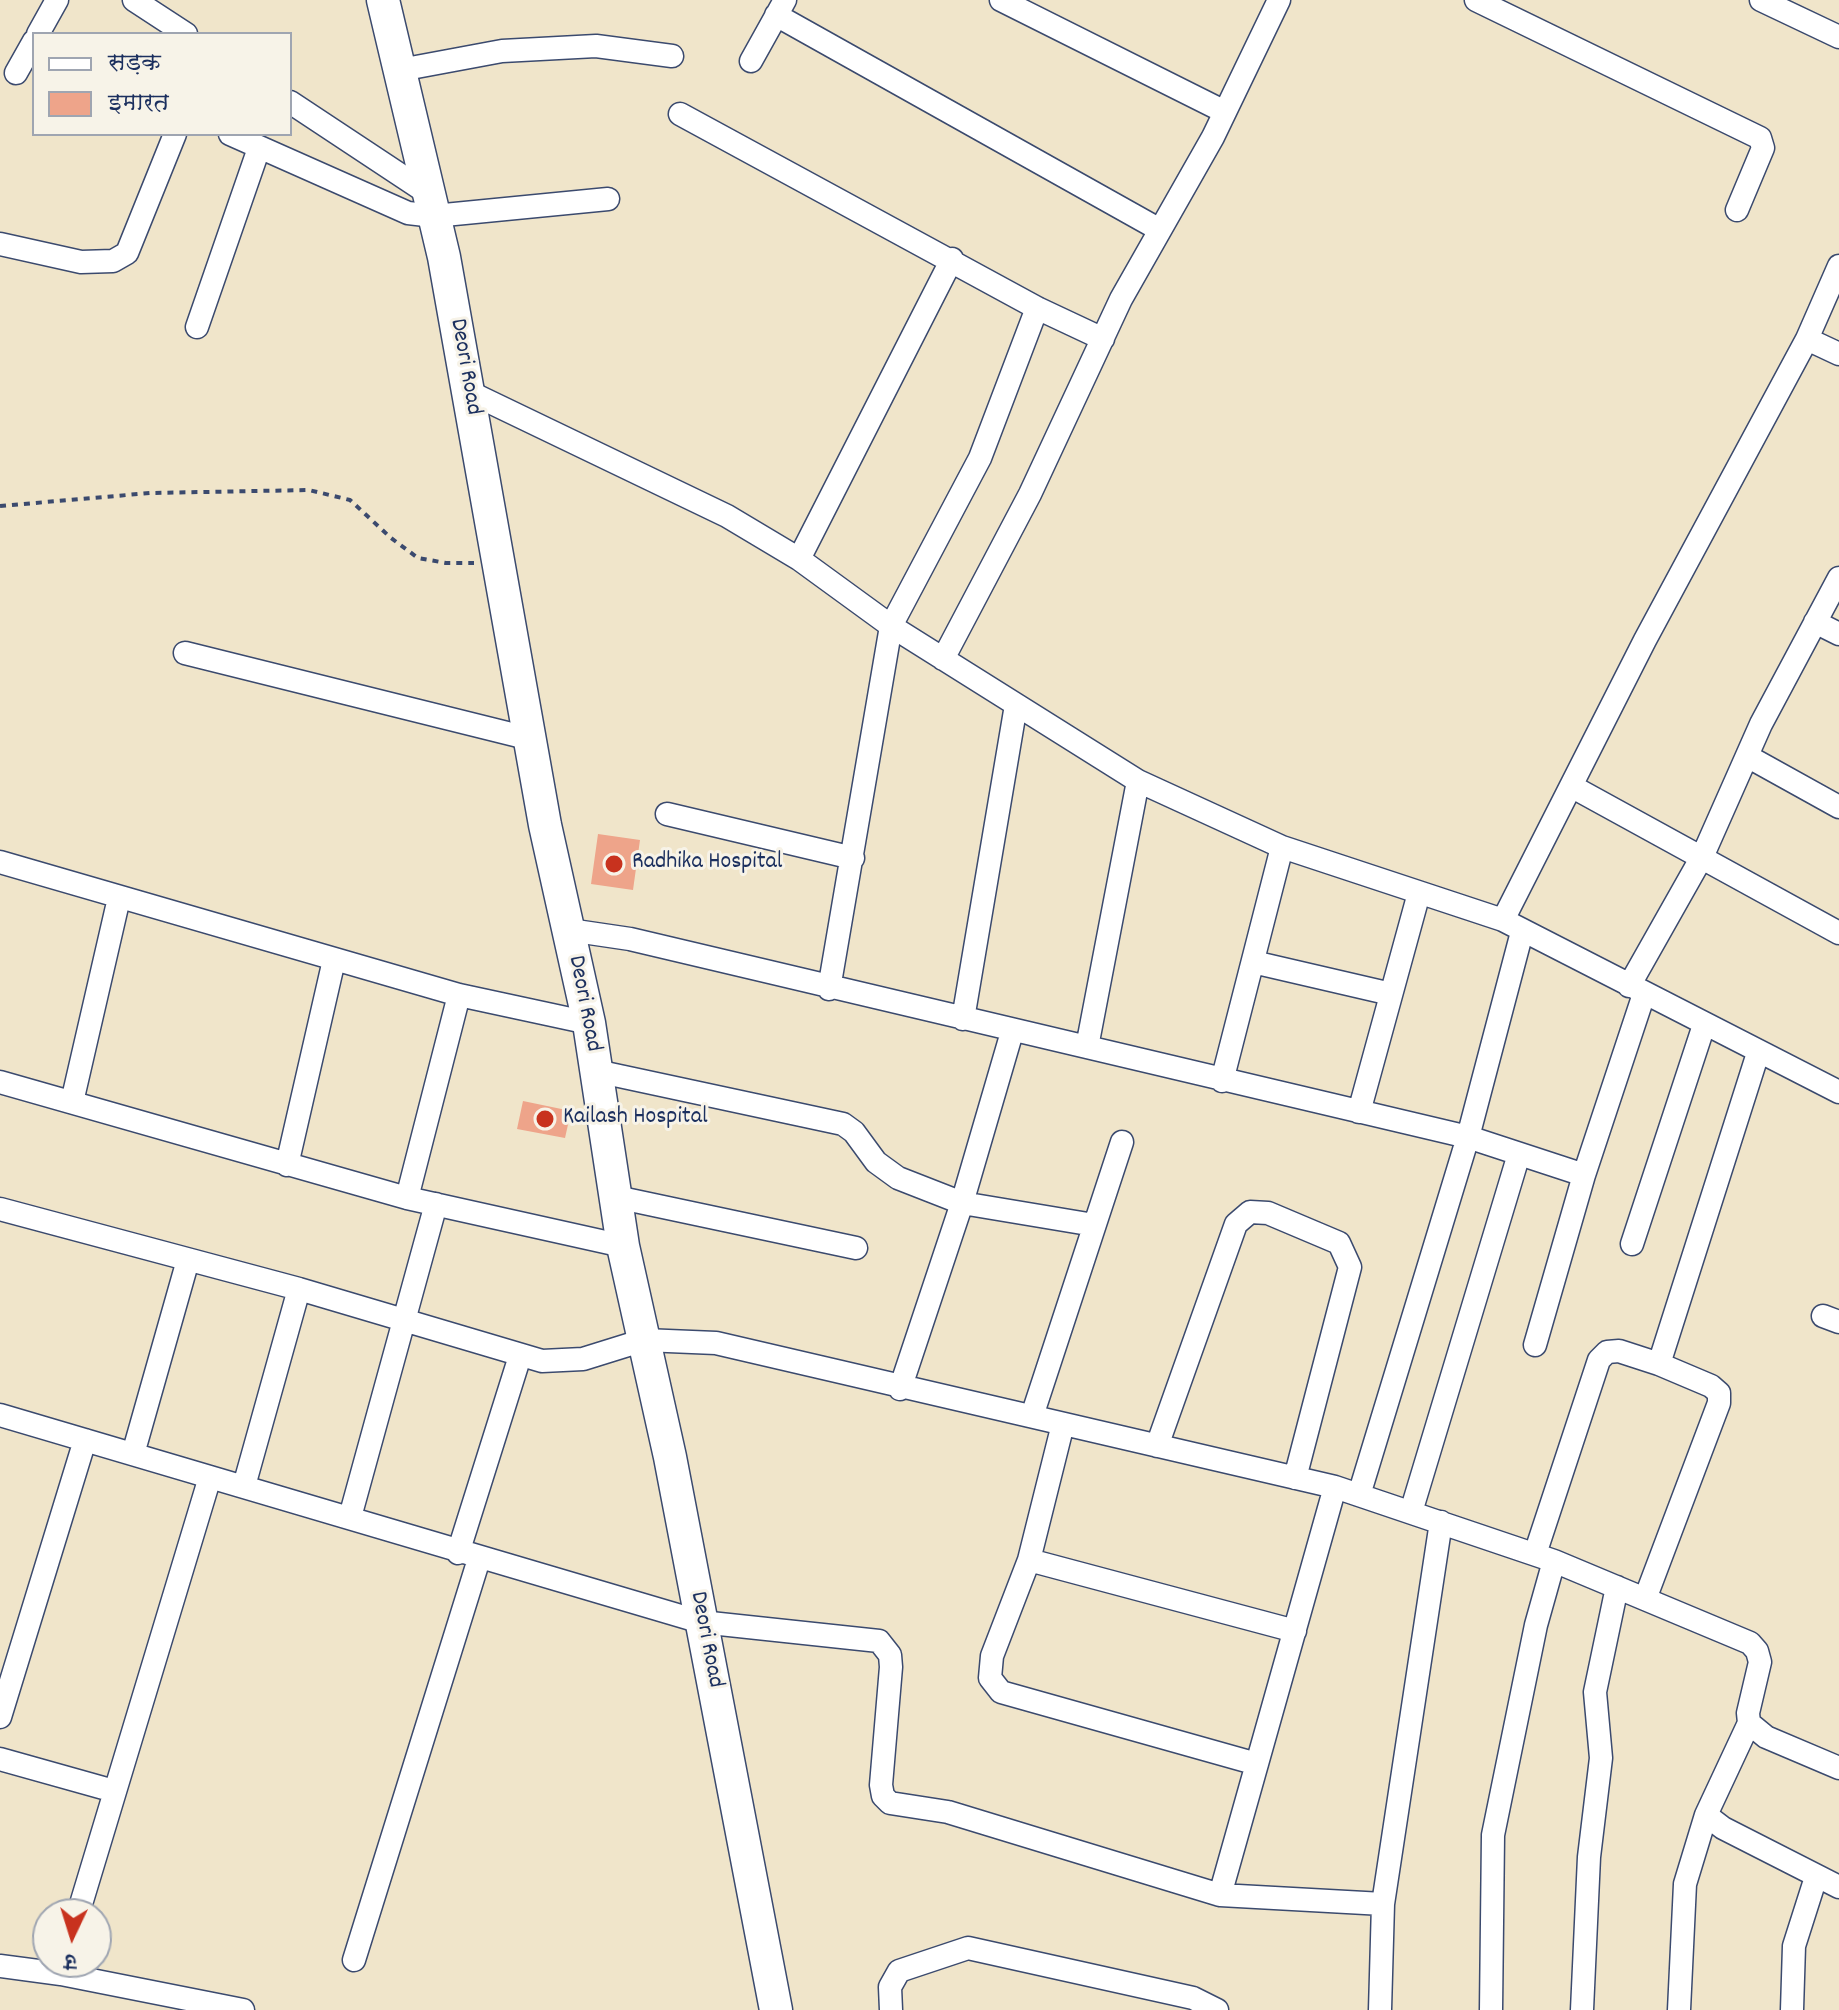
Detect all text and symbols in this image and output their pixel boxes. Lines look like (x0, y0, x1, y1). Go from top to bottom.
legend (32, 32, 292, 136)
text: सड़क (108, 47, 161, 81)
text: इमारत (108, 87, 169, 121)
street label: Deori Road (441, 317, 487, 417)
place label: Radhika Hospital (632, 850, 783, 878)
marker: Radhika Hospital (603, 853, 625, 875)
street label: Deori Road (560, 953, 606, 1055)
place label: Kailash Hospital (563, 1105, 708, 1133)
marker: Kailash Hospital (534, 1108, 556, 1130)
street label: Deori Road (682, 1589, 728, 1691)
north arrow (32, 1898, 112, 1978)
text: उ (63, 1945, 78, 1976)

